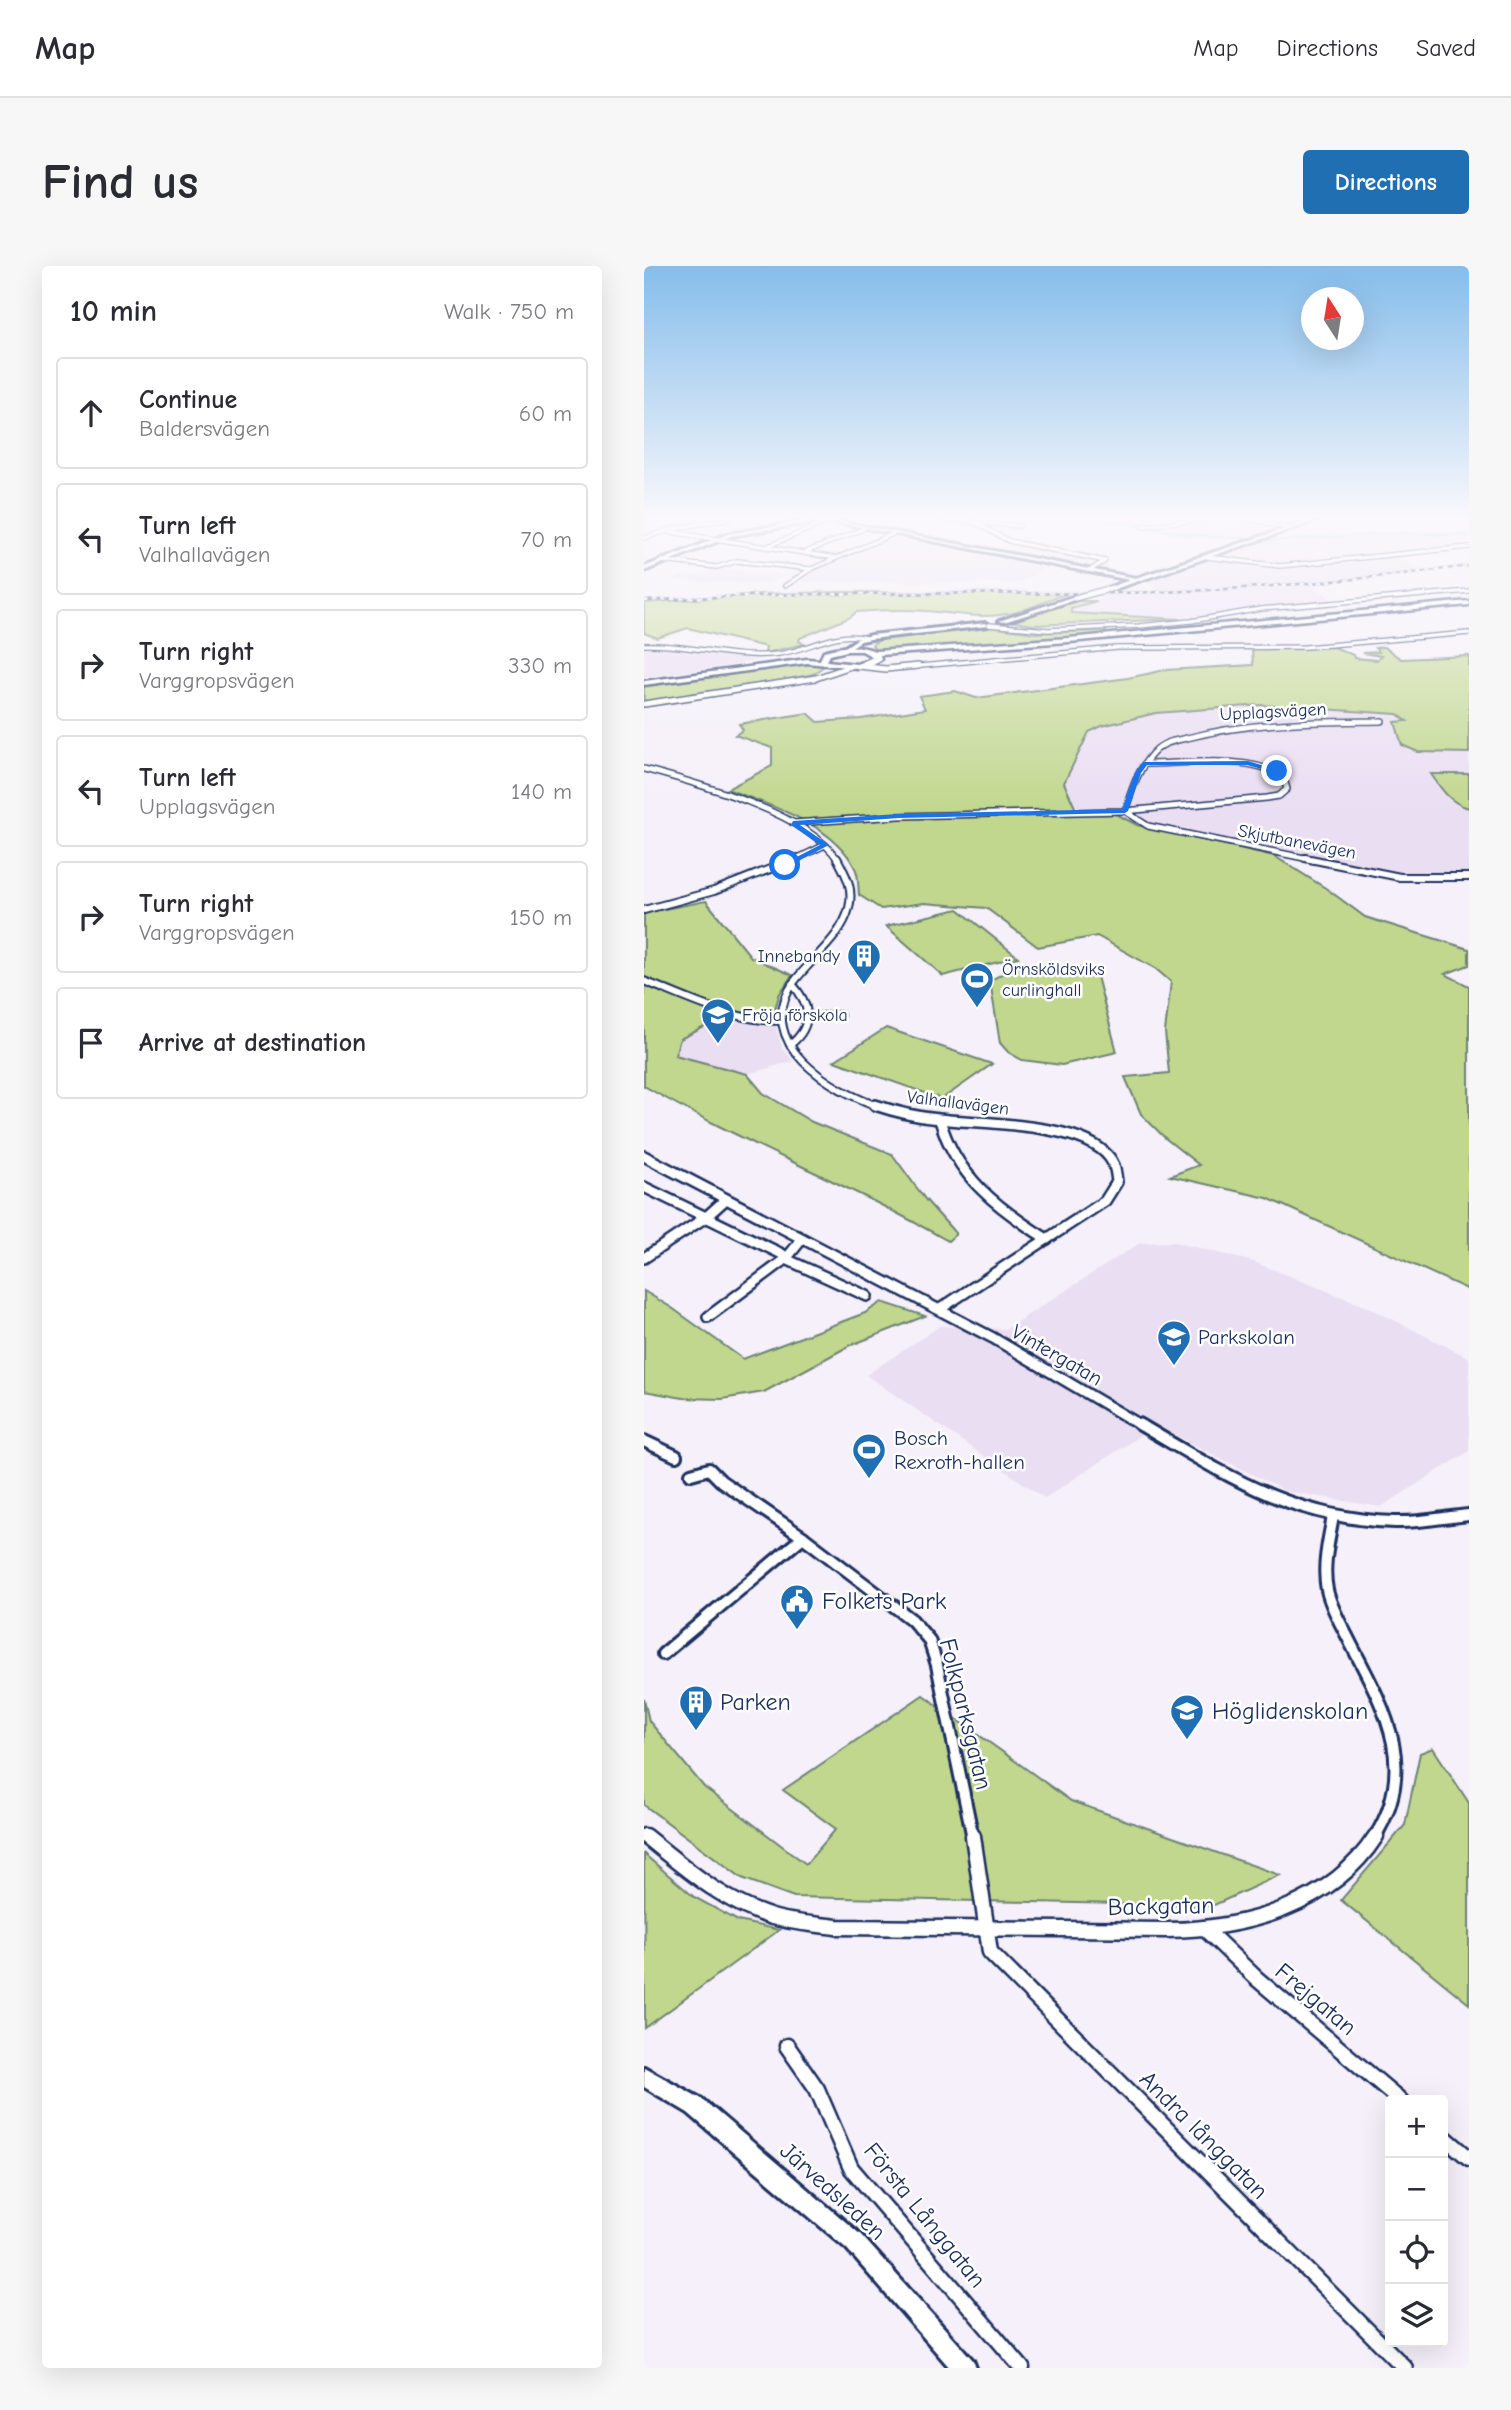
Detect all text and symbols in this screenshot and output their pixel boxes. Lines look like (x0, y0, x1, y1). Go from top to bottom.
text: Map (35, 29, 96, 67)
text: Map (1193, 34, 1239, 62)
text: Directions (1277, 34, 1378, 62)
text: Saved (1416, 34, 1476, 62)
button: Directions (1303, 150, 1469, 214)
text: Find us (42, 154, 198, 210)
north arrow (1301, 287, 1364, 350)
text: 10 min (70, 294, 157, 329)
text: Walk · 750 m (444, 298, 574, 325)
text: Continue (139, 385, 237, 415)
icon: ahead (72, 394, 110, 432)
text: 60 m (519, 400, 572, 427)
text: Baldersvägen (139, 415, 270, 442)
text: Turn left (139, 511, 236, 541)
icon: left (72, 520, 110, 558)
text: 70 m (520, 526, 572, 553)
text: Valhallavägen (139, 541, 271, 568)
text: Turn right (139, 637, 253, 667)
icon: right (72, 646, 110, 684)
text: 330 m (508, 652, 572, 679)
text: Varggropsvägen (139, 667, 295, 694)
street label: Upplagsvägen (1219, 699, 1327, 725)
route end (1261, 755, 1292, 786)
text: Turn left (139, 763, 236, 793)
icon: left (72, 772, 110, 810)
text: 140 m (511, 778, 572, 805)
text: Upplagsvägen (139, 793, 275, 820)
street label: Skjutbanevägen (1236, 820, 1358, 864)
route start (769, 849, 800, 880)
text: Turn right (139, 889, 253, 919)
icon: right (72, 898, 110, 936)
text: 150 m (510, 904, 572, 931)
text: Varggropsvägen (139, 919, 295, 946)
building icon: Innebandy (845, 937, 883, 986)
place label: Innebandy (758, 946, 841, 967)
place label: Örnsköldsviks curlinghall (1002, 959, 1105, 1001)
sports icon: Örnsköldsviks curlinghall (958, 960, 996, 1009)
school or university icon: Fröja förskola (699, 996, 737, 1045)
place label: Fröja förskola (742, 1005, 848, 1026)
icon: arrive (72, 1024, 110, 1062)
text: Arrive at destination (139, 1028, 366, 1058)
street label: Valhallavägen (906, 1086, 1010, 1120)
school or university icon: Parkskolan (1155, 1318, 1193, 1367)
street label: Vintergatan (1007, 1319, 1107, 1391)
place label: Parkskolan (1198, 1325, 1295, 1349)
place label: Bosch Rexroth-hallen (894, 1426, 1025, 1474)
sports icon: Bosch Rexroth-hallen (850, 1431, 888, 1480)
public building icon: Folkets Park (778, 1582, 816, 1631)
place label: Folkets Park (822, 1587, 947, 1615)
street label: Folkparksgatan (934, 1635, 998, 1793)
building icon: Parken (677, 1683, 715, 1732)
place label: Parken (720, 1688, 791, 1716)
school or university icon: Höglidenskolan (1168, 1692, 1206, 1741)
place label: Höglidenskolan (1212, 1697, 1368, 1725)
street label: Backgatan (1107, 1891, 1215, 1921)
street label: Frejgatan (1270, 1957, 1362, 2041)
street label: Andra långgatan (1134, 2065, 1274, 2205)
map controls (1385, 2095, 1448, 2347)
button: + (1385, 2095, 1448, 2158)
street label: Järvedsleden (774, 2136, 892, 2246)
street label: Första Långgatan (858, 2137, 992, 2293)
button: − (1385, 2158, 1448, 2221)
button: locate (1385, 2221, 1448, 2284)
button: layers (1385, 2284, 1448, 2347)

